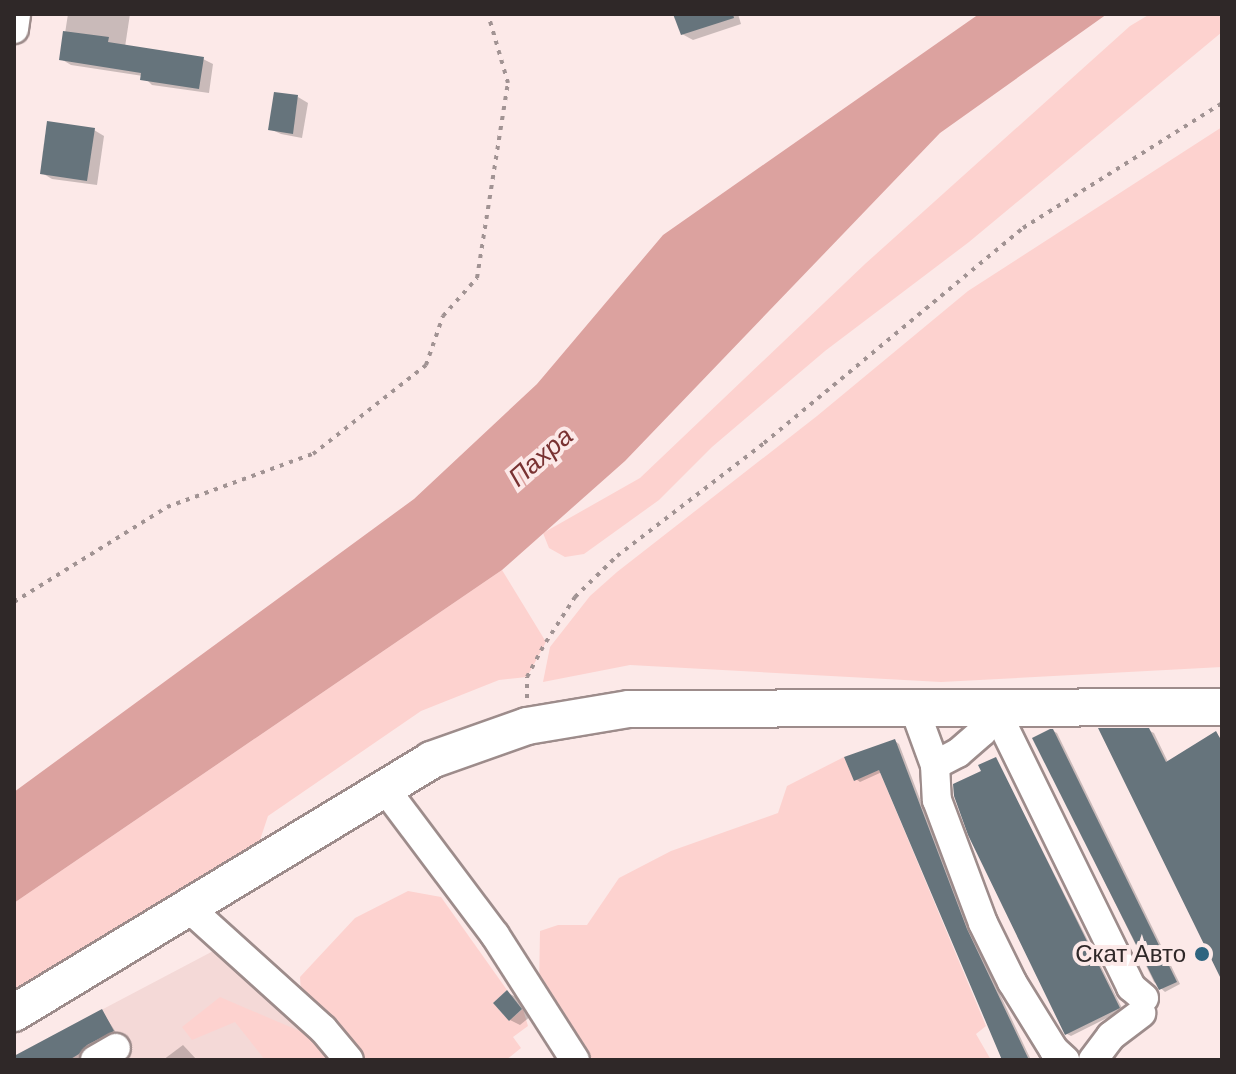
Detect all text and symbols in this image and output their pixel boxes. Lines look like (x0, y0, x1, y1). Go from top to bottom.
water label: Пахра (502, 421, 580, 493)
place label: Скат Авто (1075, 940, 1186, 968)
marker: Скат Авто (1193, 945, 1211, 963)

